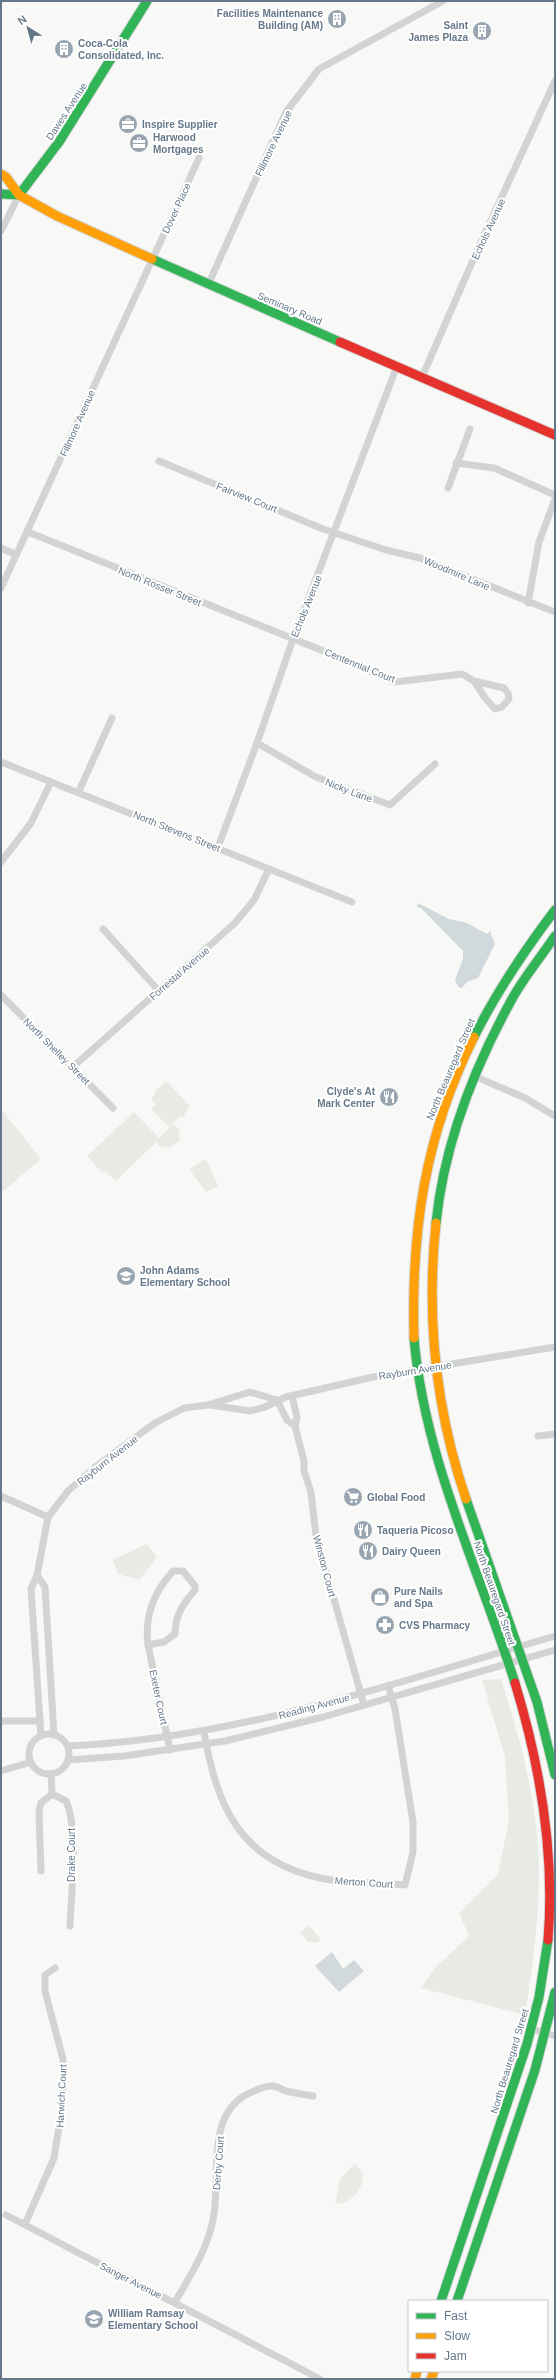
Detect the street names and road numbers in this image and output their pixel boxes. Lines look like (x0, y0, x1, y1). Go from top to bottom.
street label: Dawes Avenue (44, 80, 89, 142)
street label: Fillmore Avenue (253, 108, 294, 178)
street label: Dover Place (160, 181, 193, 235)
street label: Echols Avenue (470, 197, 508, 261)
street label: Seminary Road (256, 290, 324, 327)
street label: Fillmore Avenue (58, 388, 97, 458)
street label: Fairview Court (215, 480, 279, 515)
street label: Woodmire Lane (422, 555, 492, 592)
street label: North Rosser Street (117, 565, 203, 608)
street label: Echols Avenue (289, 573, 324, 639)
street label: Centennial Court (323, 646, 397, 685)
street label: Nicky Lane (324, 776, 374, 805)
street label: North Stevens Street (132, 809, 222, 854)
street label: Forrestal Avenue (147, 944, 212, 1002)
street label: North Shelley Street (21, 1016, 92, 1087)
street label: North Beauregard Street (424, 1017, 477, 1121)
street label: Rayburn Avenue (378, 1359, 453, 1382)
street label: Rayburn Avenue (75, 1433, 140, 1487)
street label: Winston Court (311, 1534, 338, 1598)
street label: North Beauregard Street (472, 1540, 518, 1647)
street label: Exeter Court (147, 1669, 170, 1726)
street label: Reading Avenue (277, 1692, 351, 1721)
street label: Drake Court (66, 1828, 77, 1882)
street label: Merton Court (334, 1875, 394, 1890)
street label: North Beauregard Street (488, 2007, 531, 2115)
street label: Harwich Court (54, 2064, 69, 2128)
street label: Derby Court (211, 2136, 226, 2190)
street label: Sanger Avenue (98, 2260, 164, 2301)

